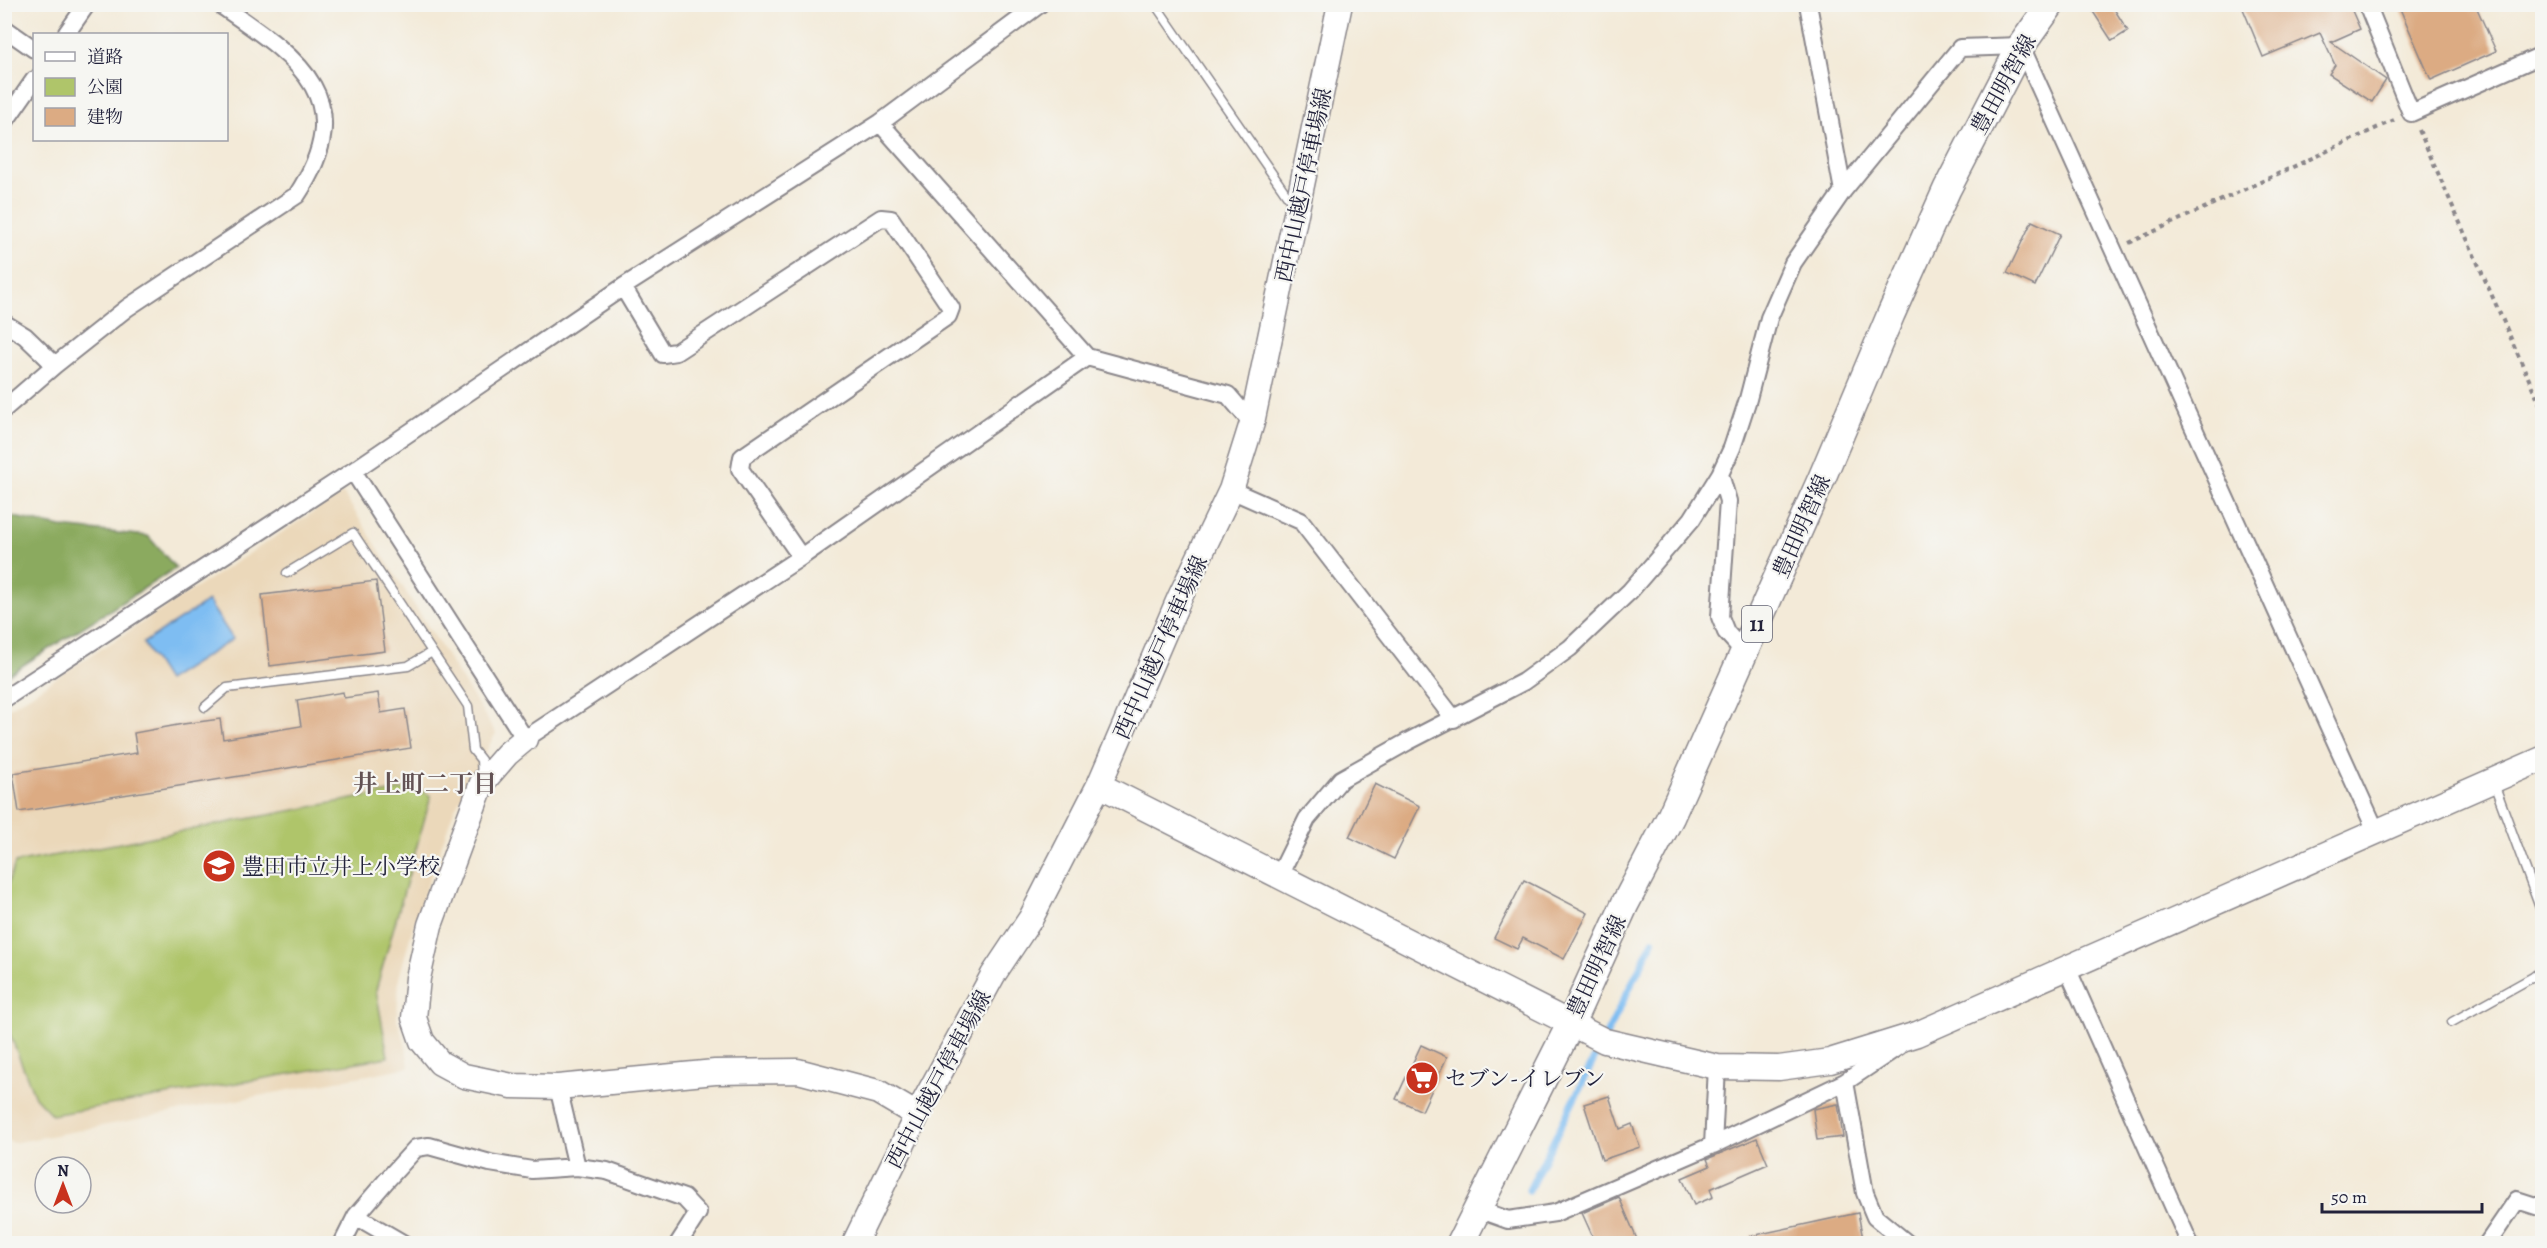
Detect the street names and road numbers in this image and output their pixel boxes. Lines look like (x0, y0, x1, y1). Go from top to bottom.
street label: 豊田明智線 (1964, 29, 2044, 140)
street label: 西中山越戸停車場線 (1269, 85, 1339, 285)
street label: 豊田明智線 (1766, 470, 1838, 583)
street label: 西中山越戸停車場線 (1107, 551, 1215, 744)
road number: 11 (1742, 606, 1772, 642)
street label: 豊田明智線 (1560, 910, 1634, 1023)
street label: 西中山越戸停車場線 (879, 985, 999, 1174)

